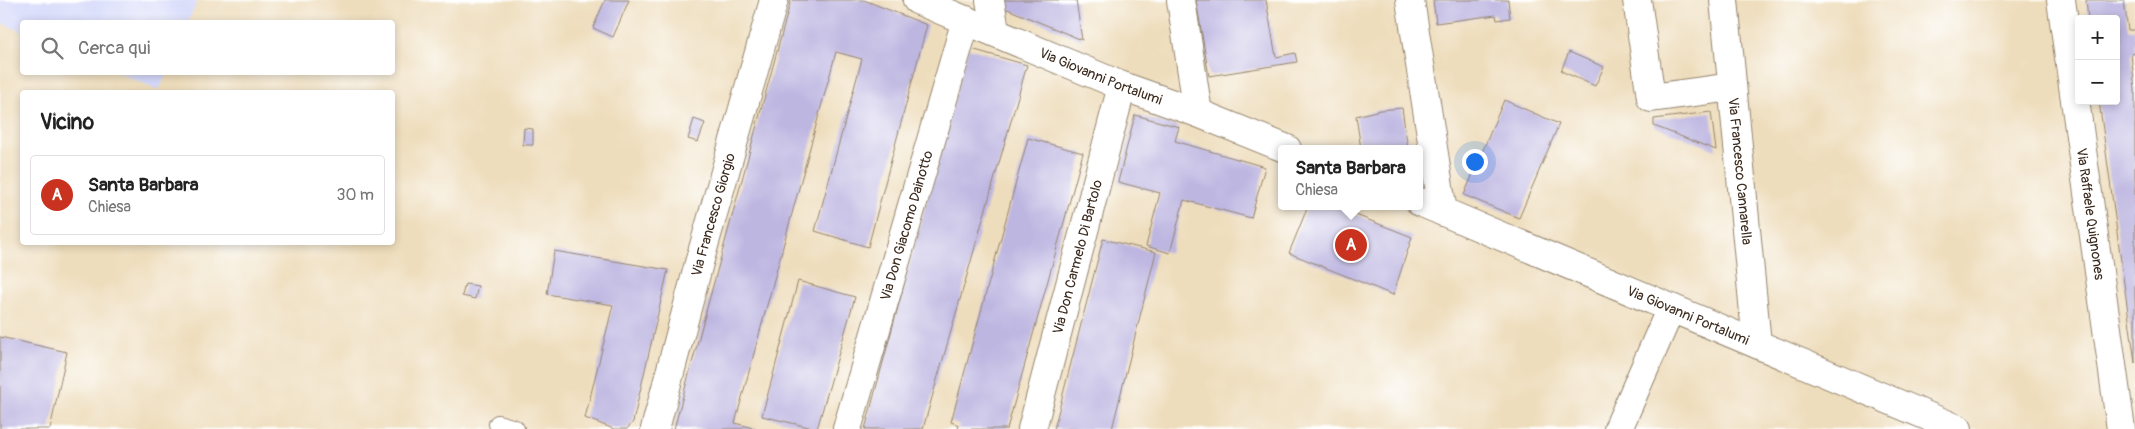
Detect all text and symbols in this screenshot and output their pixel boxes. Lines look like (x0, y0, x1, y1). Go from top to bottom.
map controls (2075, 15, 2120, 105)
button: + (2075, 15, 2120, 60)
search box (20, 20, 395, 75)
icon: search (38, 34, 66, 62)
text: Cerca qui (78, 36, 150, 60)
street label: Via Giovanni Portalumi (1037, 44, 1165, 109)
button: − (2075, 60, 2120, 105)
street label: Via Francesco Cannarella (1724, 97, 1755, 246)
text: Vicino (40, 109, 94, 136)
popup (1278, 145, 1423, 210)
street label: Via Raffaele Quignones (2073, 147, 2108, 282)
street label: Via Don Giacomo Dainotto (877, 148, 937, 303)
your location (1462, 149, 1488, 175)
street label: Via Francesco Giorgio (688, 151, 739, 278)
text: Santa Barbara (1295, 156, 1406, 180)
text: Santa Barbara (88, 173, 199, 197)
street label: Via Don Carmelo Di Bartolo (1049, 178, 1106, 336)
text: Chiesa (1295, 180, 1338, 200)
text: A (52, 185, 62, 205)
text: 30 m (336, 185, 374, 205)
text: Chiesa (88, 197, 131, 217)
pin: A (1335, 226, 1367, 264)
street label: Via Giovanni Portalumi (1624, 282, 1752, 349)

